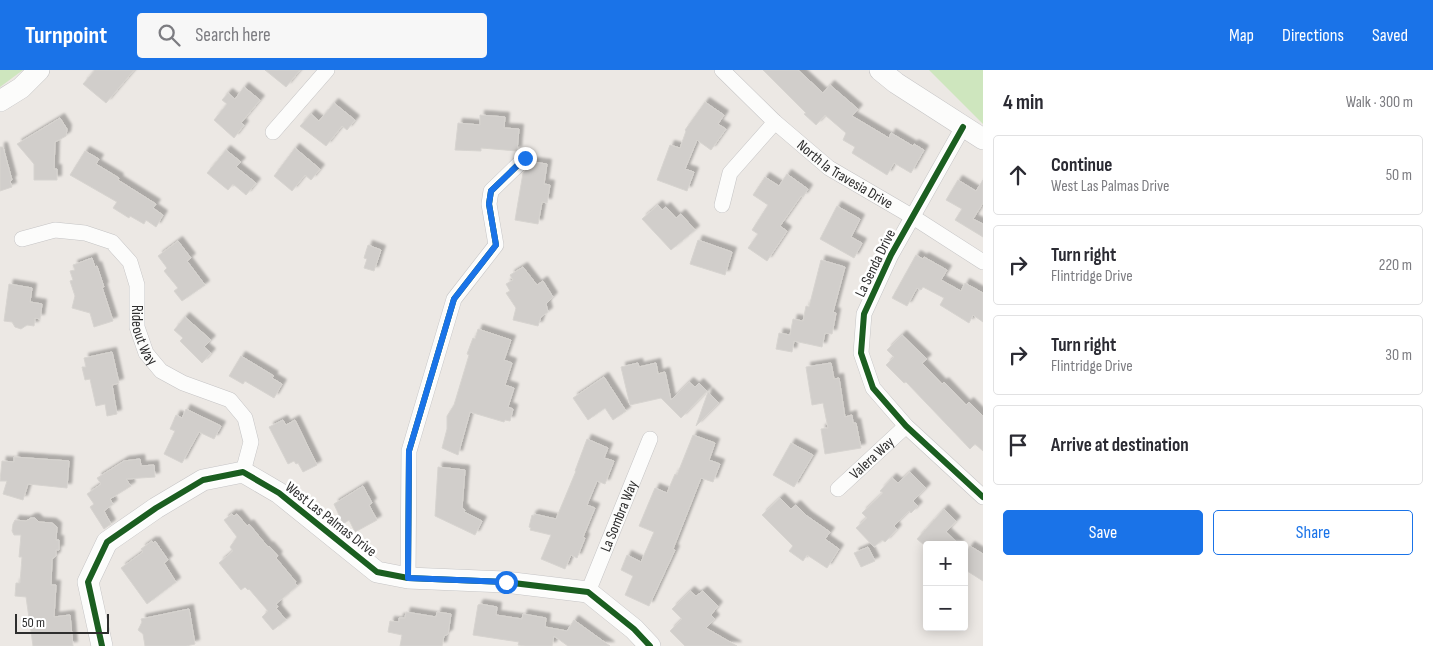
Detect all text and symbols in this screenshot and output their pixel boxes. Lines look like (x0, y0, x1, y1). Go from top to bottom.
search box (137, 13, 487, 58)
text: Turnpoint (25, 21, 107, 50)
icon: search (155, 21, 183, 49)
text: Search here (195, 24, 271, 47)
text: Map (1229, 25, 1254, 46)
text: Directions (1282, 25, 1344, 46)
text: Saved (1372, 25, 1408, 46)
text: 4 min (1003, 90, 1044, 115)
text: Walk · 300 m (1346, 93, 1413, 112)
street label: North la Travesia Drive (793, 136, 896, 213)
route end (514, 147, 537, 170)
text: Continue (1051, 154, 1112, 177)
icon: ahead (1004, 161, 1032, 189)
text: 50 m (1386, 166, 1412, 185)
text: West Las Palmas Drive (1051, 177, 1169, 196)
street label: La Senda Drive (851, 226, 900, 300)
text: Turn right (1051, 244, 1116, 267)
icon: right (1004, 251, 1032, 279)
text: 220 m (1379, 256, 1412, 275)
text: Flintridge Drive (1051, 267, 1133, 286)
street label: Rideout Way (127, 305, 161, 369)
text: Turn right (1051, 334, 1116, 357)
icon: right (1004, 341, 1032, 369)
text: 30 m (1385, 346, 1412, 365)
text: Flintridge Drive (1051, 357, 1133, 376)
icon: arrive (1004, 431, 1032, 459)
street label: Valera Way (846, 433, 898, 483)
text: Arrive at destination (1051, 434, 1189, 457)
street label: West Las Palmas Drive (281, 478, 380, 561)
street label: La Sombra Way (596, 478, 642, 555)
button: Save (1003, 510, 1203, 555)
button: Share (1213, 510, 1413, 555)
map controls (923, 541, 968, 631)
button: + (923, 541, 968, 586)
route start (495, 571, 518, 594)
button: − (923, 586, 968, 631)
scale bar (15, 611, 109, 634)
text: 50 m (22, 614, 45, 631)

